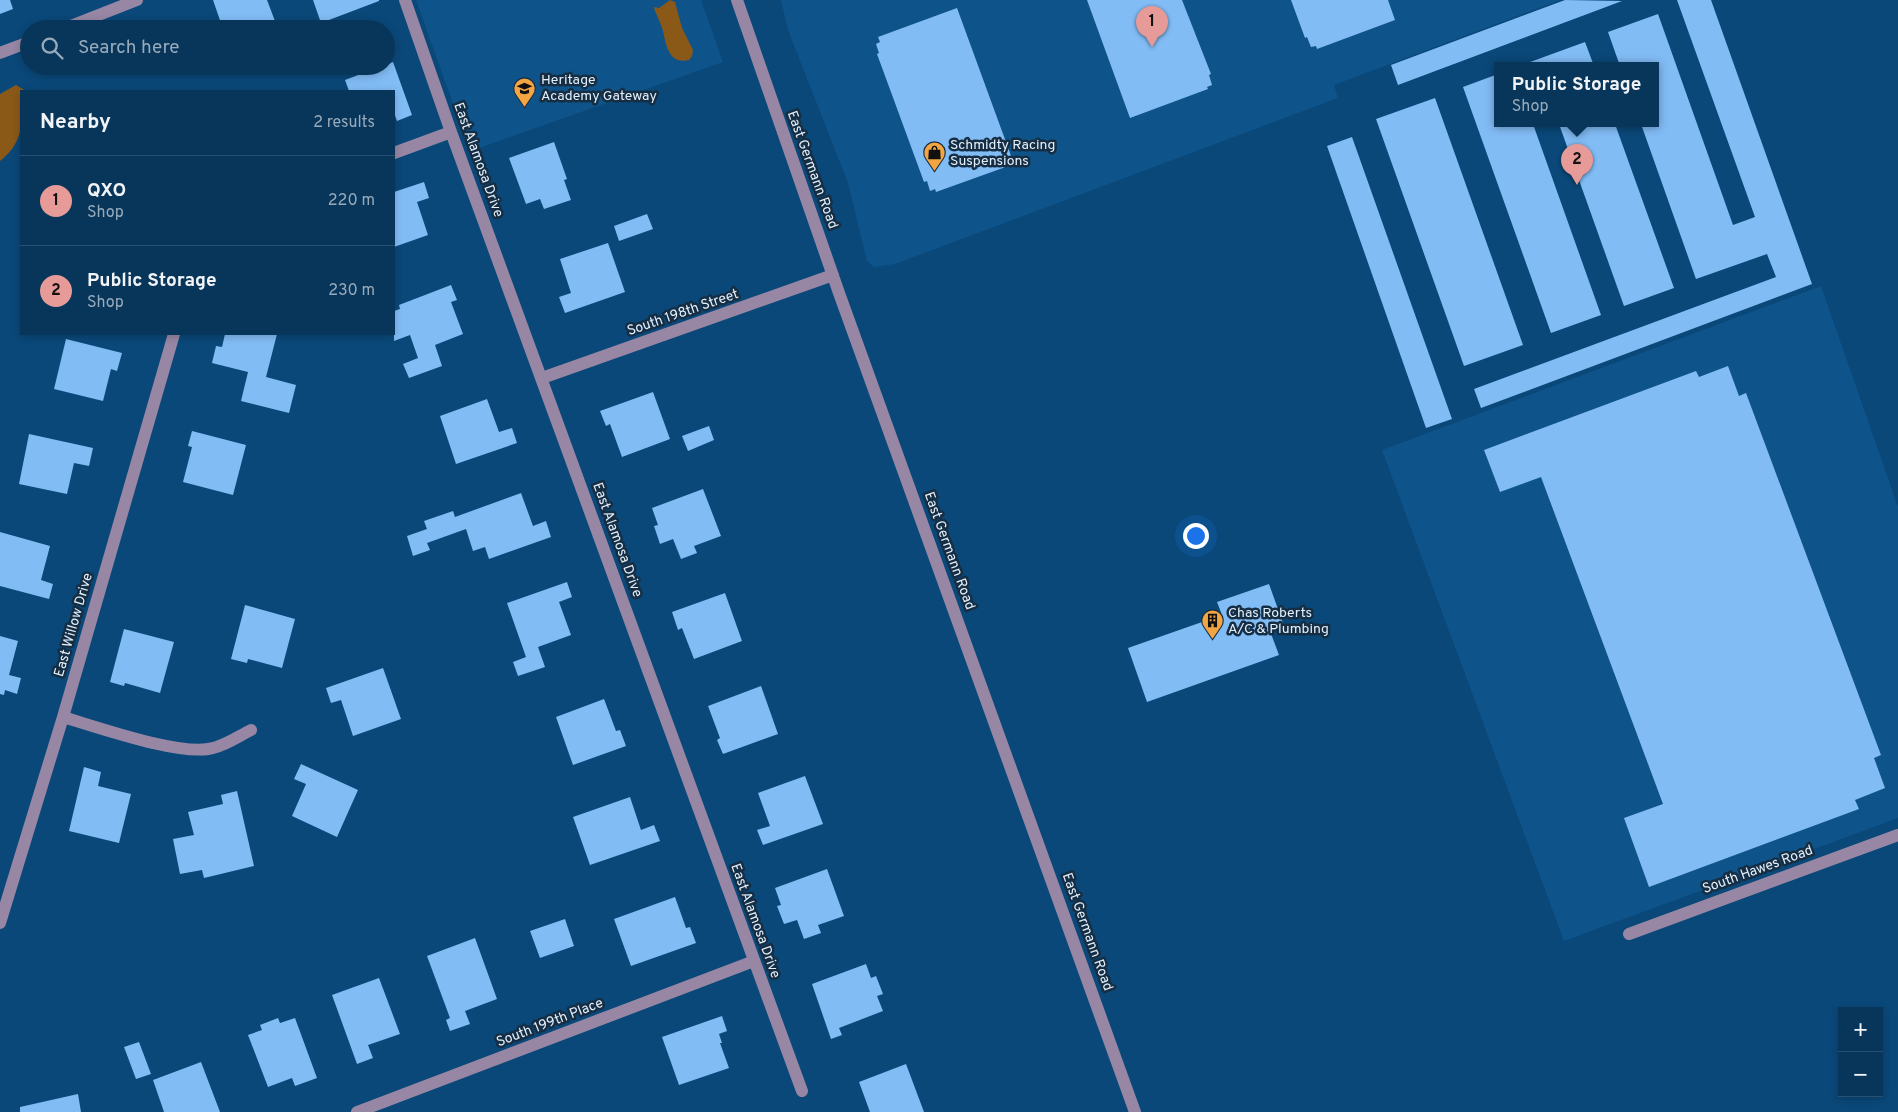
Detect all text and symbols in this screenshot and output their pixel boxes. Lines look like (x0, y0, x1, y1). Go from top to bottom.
pin: 1 (1136, 6, 1168, 47)
search box (20, 20, 395, 75)
icon: search (38, 34, 66, 62)
text: Search here (78, 36, 180, 60)
popup (1494, 62, 1659, 127)
place label: Heritage Academy Gateway (541, 72, 657, 105)
text: Public Storage (1512, 73, 1641, 97)
school or university icon: Heritage Academy Gateway (513, 76, 537, 107)
text: Shop (1512, 97, 1549, 117)
street label: East Alamosa Drive (449, 100, 507, 220)
text: Nearby (40, 109, 111, 136)
street label: East Germann Road (783, 109, 841, 231)
text: 2 results (313, 113, 375, 133)
place label: Schmidty Racing Suspensions (950, 137, 1056, 170)
shop icon: Schmidty Racing Suspensions (922, 141, 946, 172)
pin: 2 (1561, 144, 1593, 185)
text: QXO (87, 179, 126, 203)
text: 1 (53, 191, 59, 211)
text: 220 m (328, 191, 375, 211)
text: Shop (87, 203, 124, 223)
text: Public Storage (87, 269, 216, 293)
text: 2 (51, 281, 61, 301)
text: 230 m (328, 281, 375, 301)
street label: South 198th Street (625, 286, 741, 340)
text: Shop (87, 293, 124, 313)
street label: East Alamosa Drive (588, 480, 646, 600)
street label: East Germann Road (920, 490, 978, 612)
your location (1183, 523, 1209, 549)
street label: East Willow Drive (51, 571, 97, 679)
place label: Chas Roberts A/C & Plumbing (1228, 605, 1329, 638)
building icon: Chas Roberts A/C & Plumbing (1200, 609, 1224, 640)
street label: South Hawes Road (1701, 842, 1815, 898)
street label: East Alamosa Drive (726, 861, 784, 981)
street label: East Germann Road (1058, 871, 1116, 993)
street label: South 199th Place (494, 995, 606, 1051)
map controls (1838, 1007, 1883, 1097)
button: + (1838, 1007, 1883, 1052)
button: − (1838, 1052, 1883, 1097)

